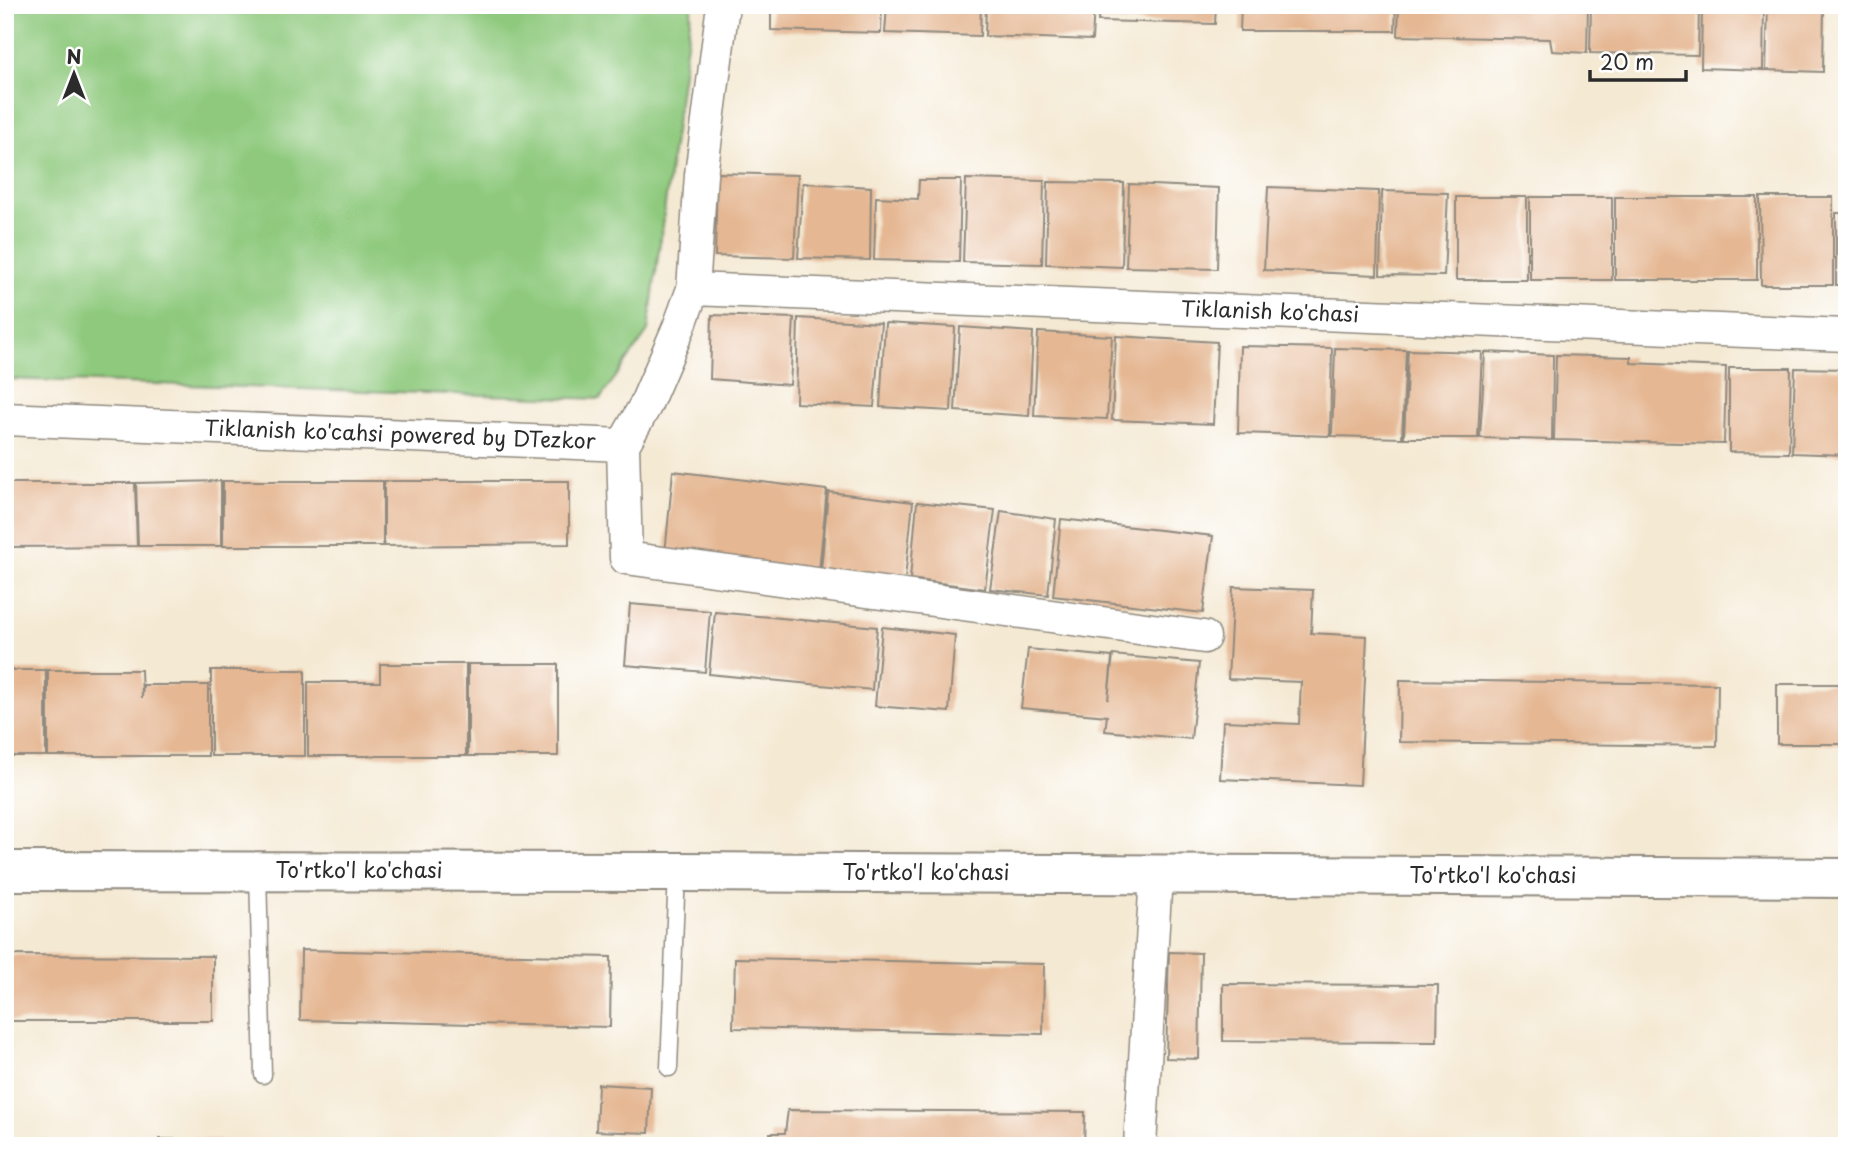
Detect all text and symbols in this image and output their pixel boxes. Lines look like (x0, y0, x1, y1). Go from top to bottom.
north arrow (38, 38, 108, 108)
scale bar (1590, 38, 1686, 82)
text: N (66, 42, 82, 70)
text: 20 m (1600, 45, 1654, 77)
street label: Tiklanish ko'chasi (1181, 291, 1360, 329)
street label: Tiklanish ko'cahsi powered by DTezkor (204, 410, 596, 456)
street label: To'rtko'l ko'chasi (275, 853, 443, 885)
street label: To'rtko'l ko'chasi (842, 855, 1010, 887)
street label: To'rtko'l ko'chasi (1409, 858, 1577, 890)

